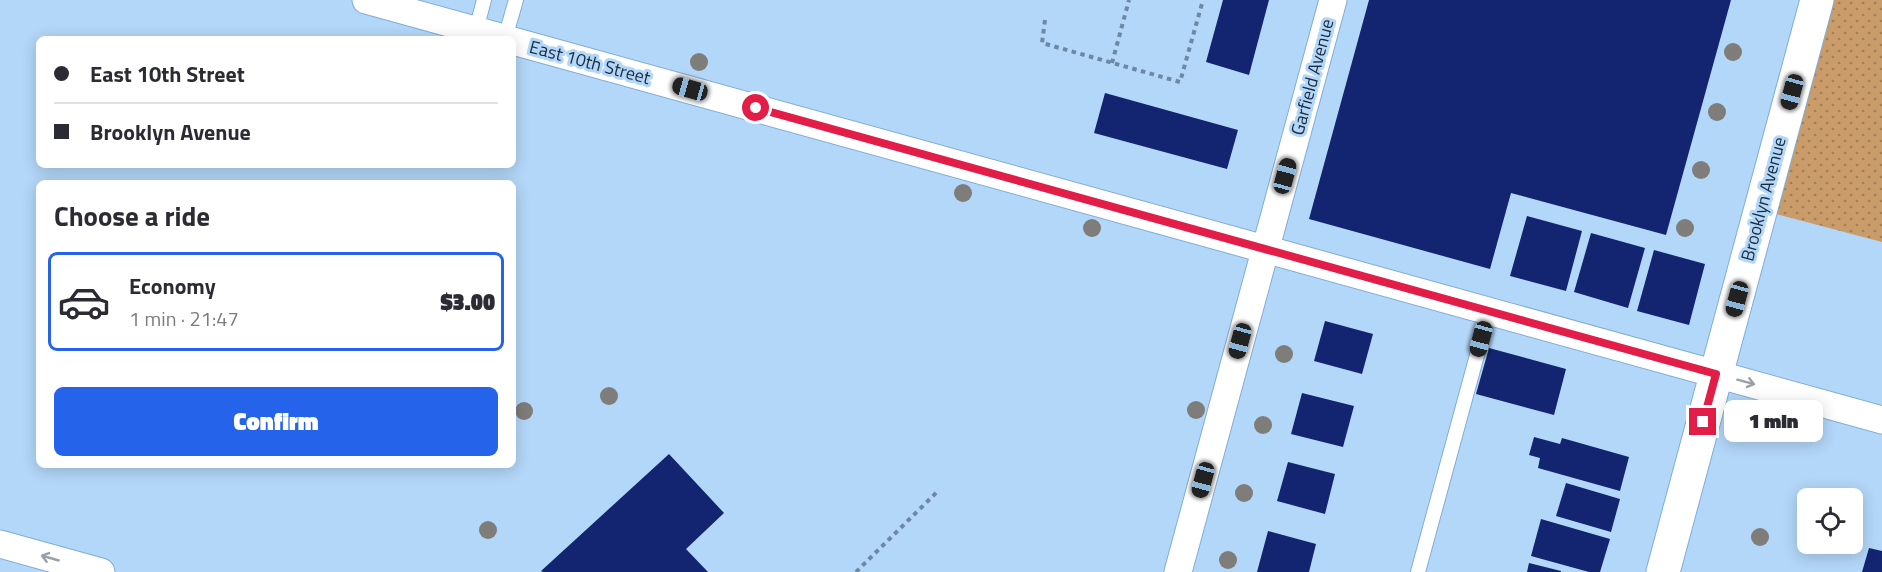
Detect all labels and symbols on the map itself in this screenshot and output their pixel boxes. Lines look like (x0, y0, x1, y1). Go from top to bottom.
street label: Garfield Avenue (1284, 16, 1340, 138)
street label: East 10th Street (527, 33, 654, 91)
car (1779, 72, 1805, 112)
car (670, 75, 710, 103)
route start (742, 94, 769, 121)
street label: Brooklyn Avenue (1733, 134, 1793, 264)
car (1272, 156, 1298, 196)
car (1724, 279, 1750, 319)
car (1468, 319, 1494, 359)
car (1227, 321, 1253, 361)
one-way arrow (1736, 377, 1755, 388)
callout: 1 min (1724, 401, 1823, 443)
route end (1689, 408, 1716, 435)
car (1190, 460, 1216, 500)
one-way arrow (41, 552, 60, 563)

